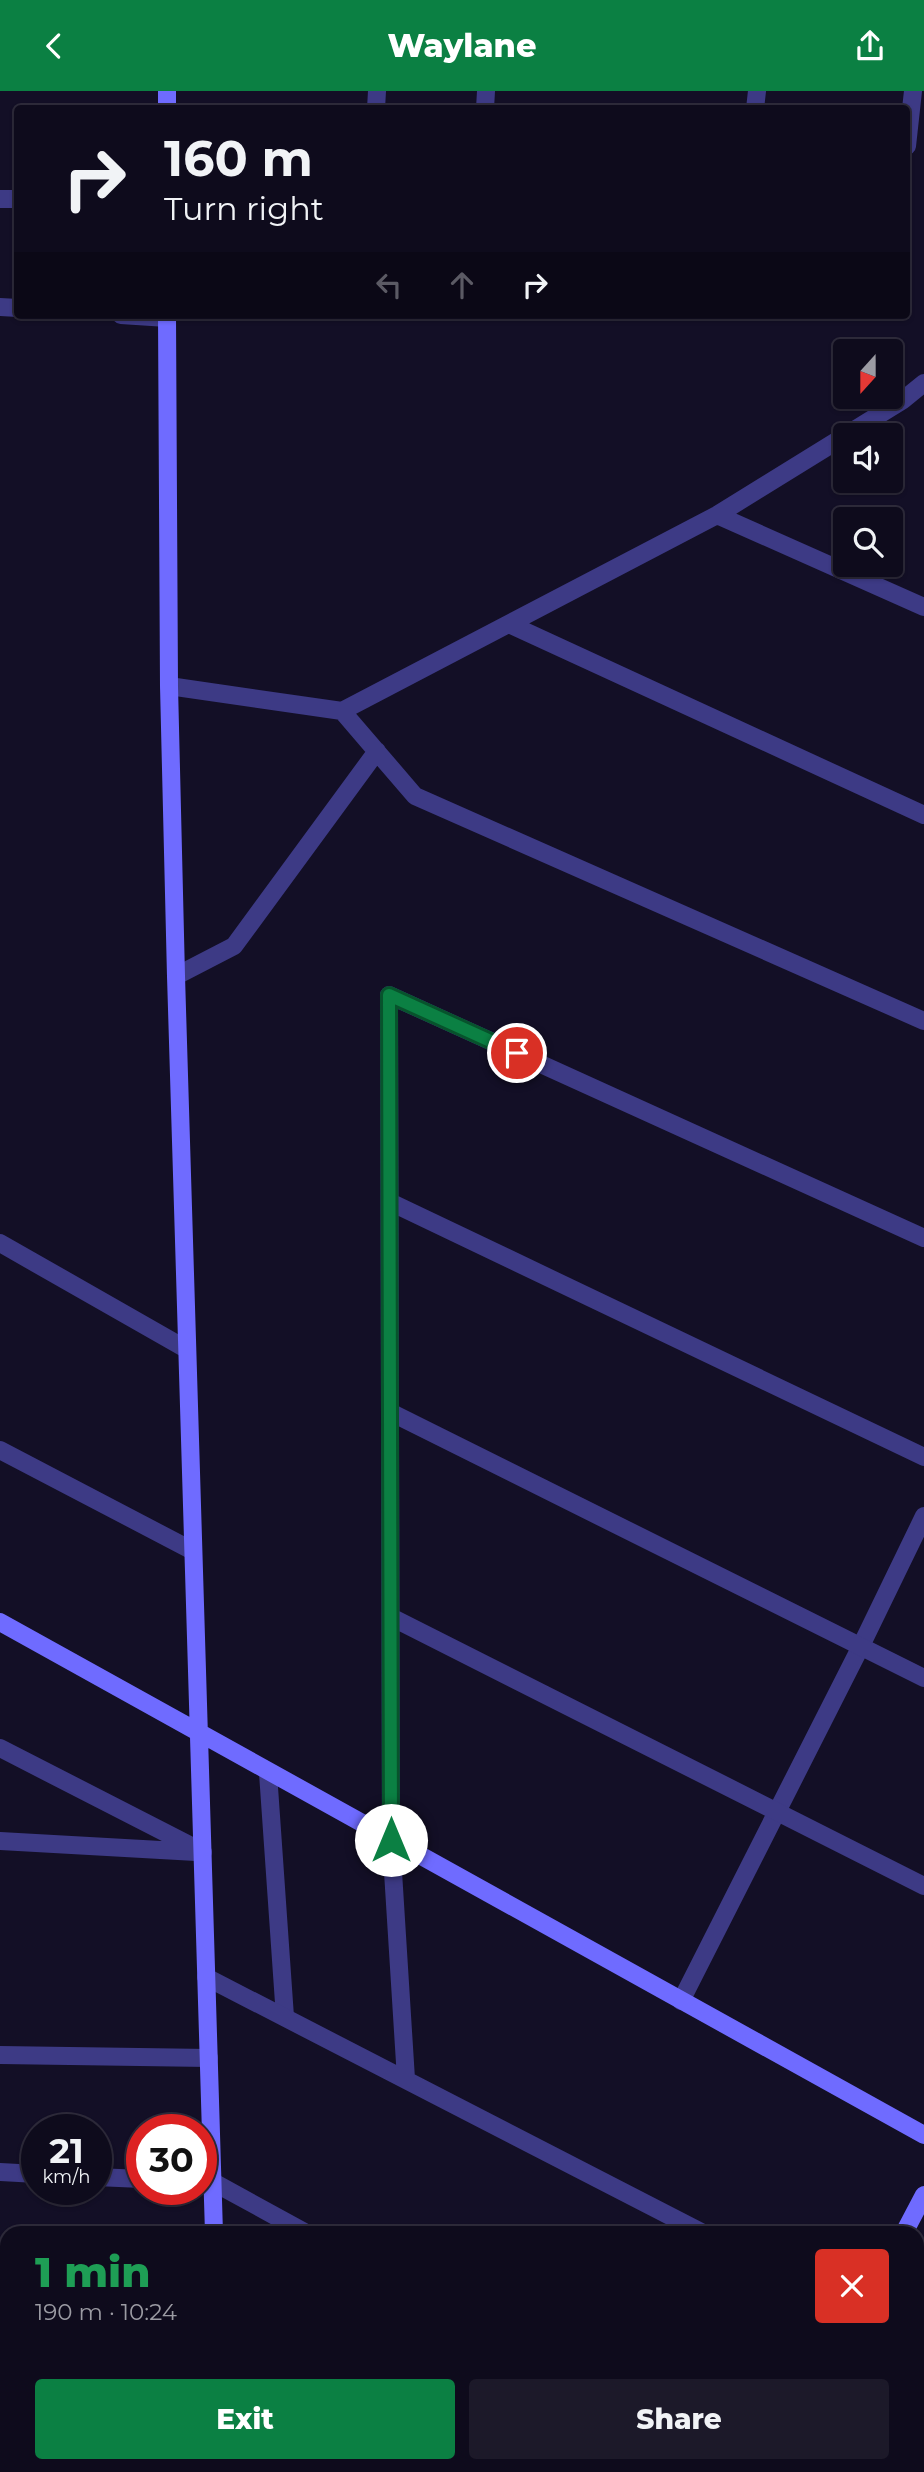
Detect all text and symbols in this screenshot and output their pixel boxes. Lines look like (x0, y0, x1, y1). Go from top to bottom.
text: Waylane (387, 26, 537, 65)
icon: back (35, 27, 73, 65)
icon: share (851, 27, 889, 65)
text: 160 m (164, 129, 313, 188)
icon: right (49, 133, 140, 224)
text: Turn right (164, 189, 324, 228)
icon: left (370, 266, 408, 304)
icon: ahead (443, 266, 481, 304)
icon: right (516, 266, 554, 304)
north arrow (833, 339, 903, 409)
map controls (833, 339, 903, 577)
button: sound (833, 423, 903, 493)
button: search (833, 507, 903, 577)
pin (487, 1023, 547, 1083)
icon: arrive (498, 1034, 536, 1072)
position arrow (354, 1803, 428, 1877)
speed limit sign: 30 (126, 2114, 217, 2205)
text: 21 (49, 2129, 84, 2172)
text: km/h (42, 2166, 91, 2188)
text: 1 min (35, 2246, 151, 2298)
button: close (815, 2249, 889, 2323)
text: 190 m · 10:24 (35, 2298, 177, 2326)
button: Exit (35, 2379, 455, 2459)
button: Share (469, 2379, 889, 2459)

